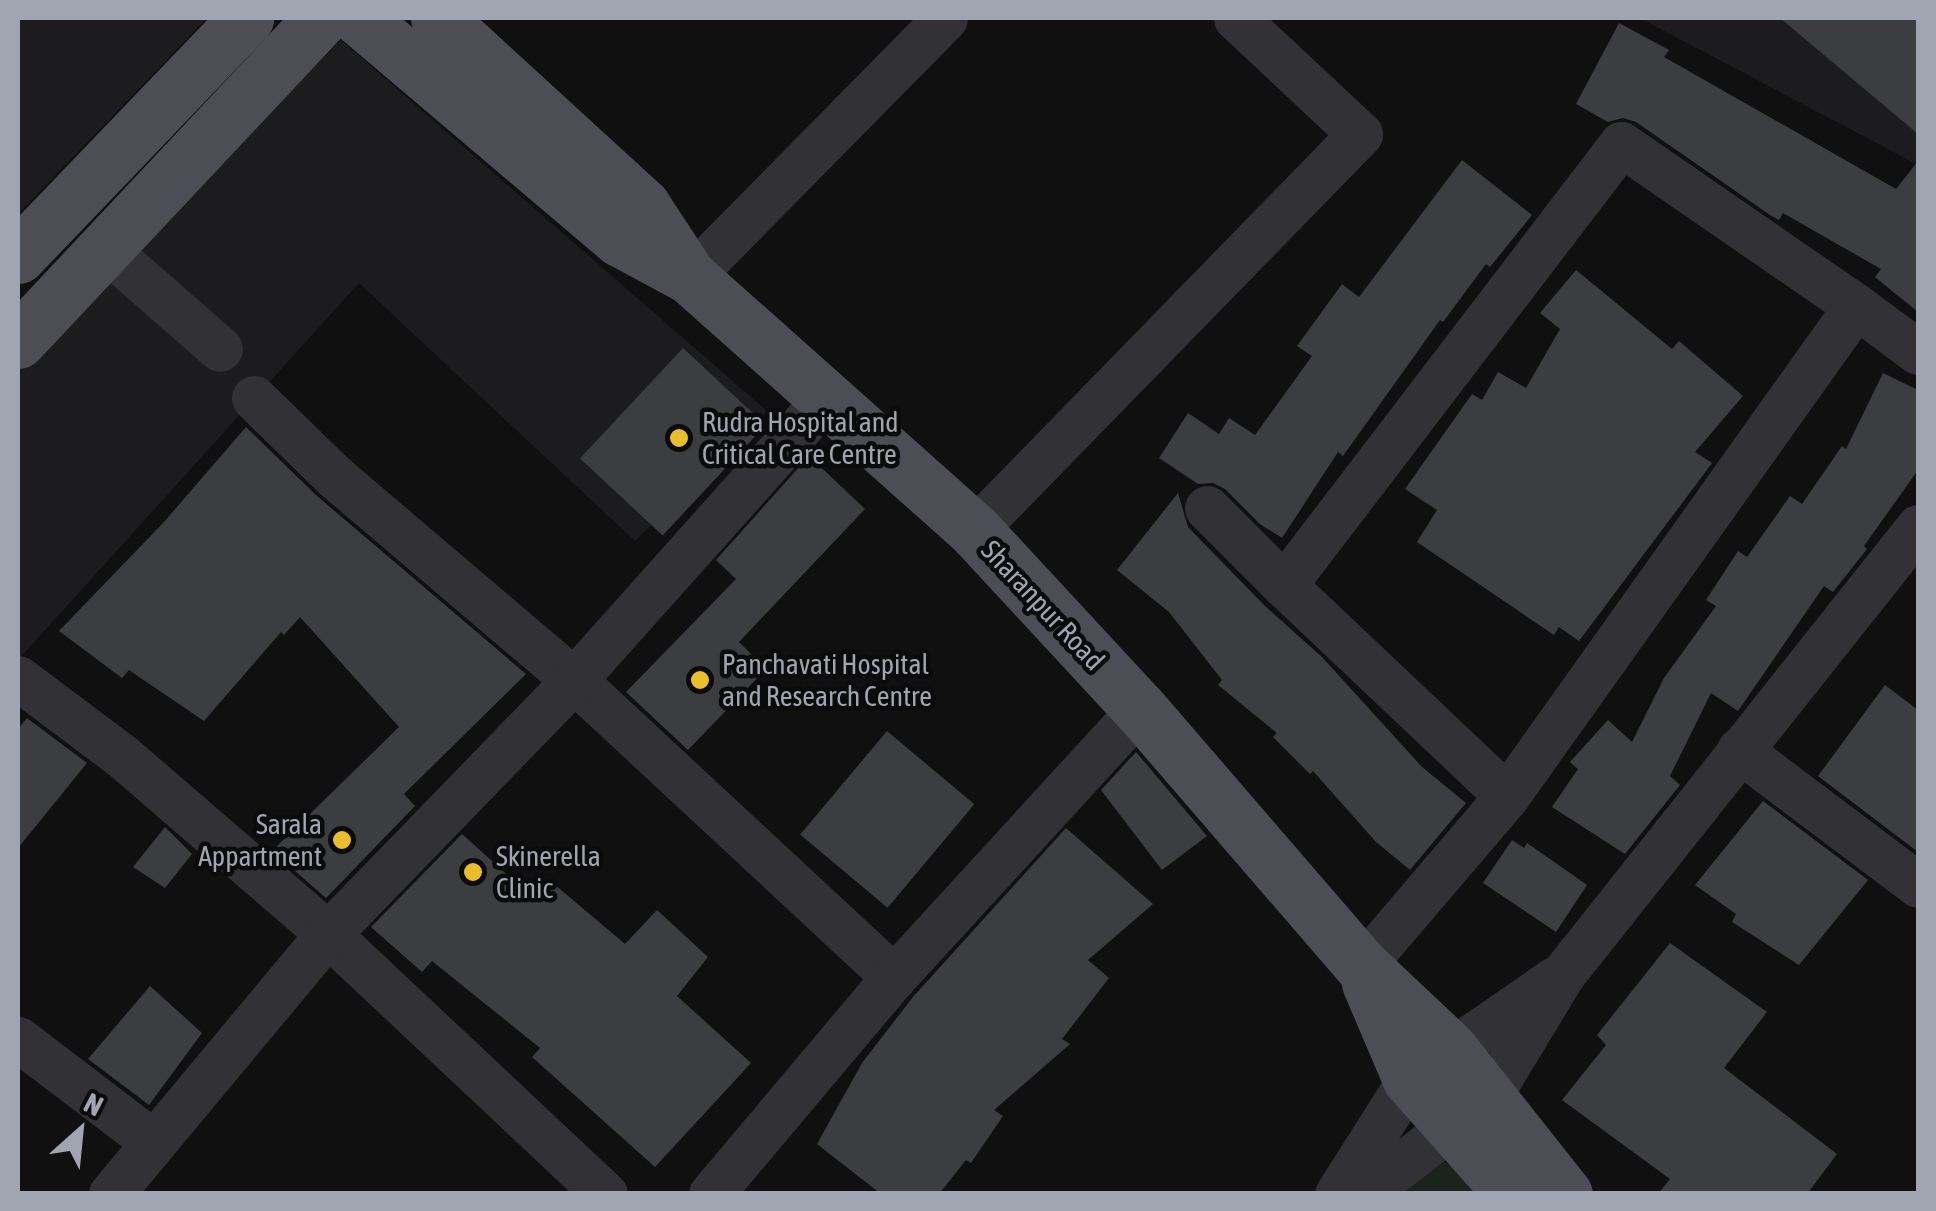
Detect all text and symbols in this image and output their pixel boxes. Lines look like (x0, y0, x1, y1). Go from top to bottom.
place label: Rudra Hospital and Critical Care Centre (702, 405, 899, 471)
marker: Rudra Hospital and Critical Care Centre (666, 425, 692, 451)
street label: Sharanpur Road (974, 533, 1112, 677)
place label: Panchavati Hospital and Research Centre (722, 647, 932, 713)
marker: Panchavati Hospital and Research Centre (687, 667, 713, 693)
place label: Sarala Appartment (198, 807, 322, 873)
marker: Sarala Appartment (331, 829, 353, 851)
place label: Skinerella Clinic (496, 839, 601, 905)
marker: Skinerella Clinic (460, 859, 486, 885)
north arrow (30, 1081, 130, 1181)
text: N (79, 1086, 108, 1122)

